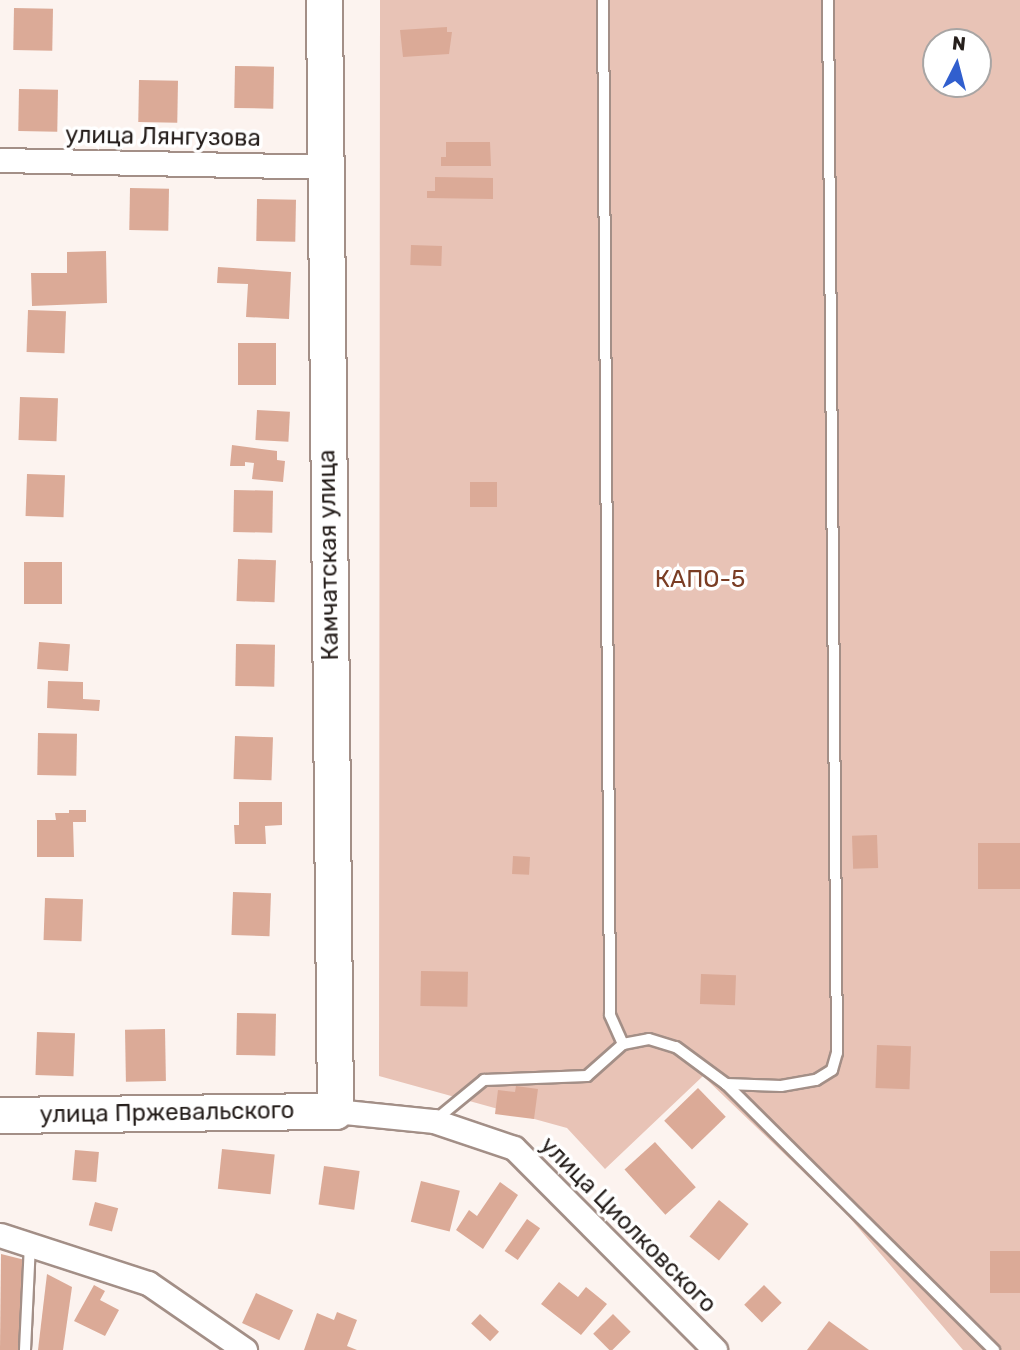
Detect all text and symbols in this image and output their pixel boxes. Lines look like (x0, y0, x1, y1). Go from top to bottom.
north arrow (922, 28, 992, 98)
text: N (951, 31, 967, 56)
street label: улица Лянгузова (65, 121, 261, 153)
street label: Камчатская улица (313, 449, 345, 661)
park label: КАПО-5 (655, 566, 745, 594)
street label: улица Пржевальского (39, 1096, 295, 1130)
street label: улица Циолковского (534, 1131, 722, 1319)

